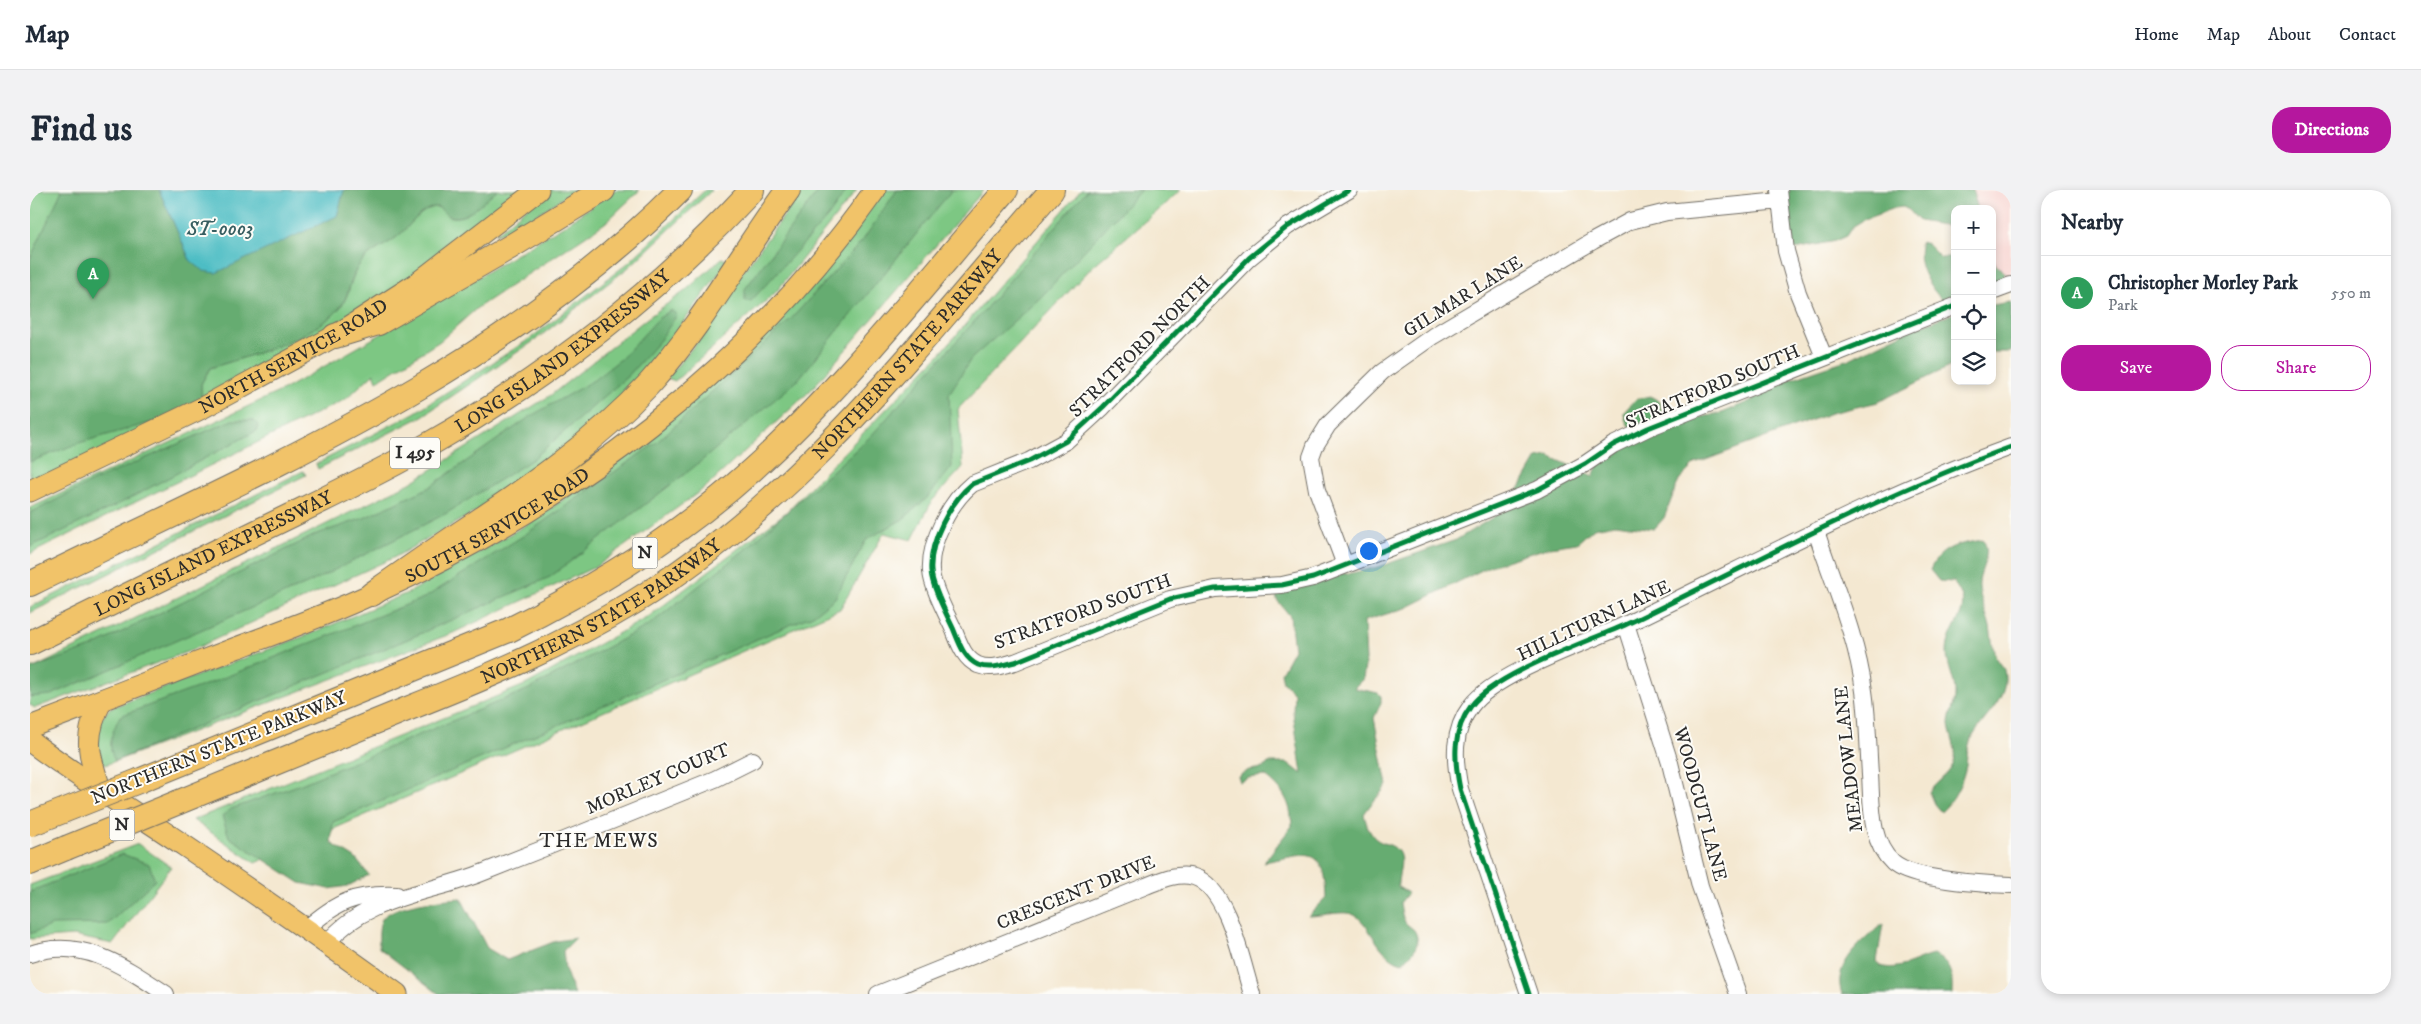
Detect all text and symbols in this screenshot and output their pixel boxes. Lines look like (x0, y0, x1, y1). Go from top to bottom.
text: Map (25, 20, 69, 50)
text: Home (2134, 24, 2179, 46)
text: Map (2207, 24, 2240, 46)
text: About (2268, 24, 2311, 46)
text: Contact (2339, 24, 2396, 46)
button: Directions (2272, 107, 2391, 153)
text: Find us (30, 108, 132, 152)
map controls (1951, 205, 1996, 385)
button: + (1951, 205, 1996, 250)
text: Nearby (2061, 210, 2123, 236)
water label: ST-0003 (186, 217, 253, 242)
street label: NORTHERN STATE PARKWAY (808, 244, 1008, 464)
button: − (1951, 250, 1996, 295)
street label: GILMAR LANE (1399, 251, 1527, 343)
pin: A (77, 258, 109, 299)
street label: LONG ISLAND EXPRESSWAY (451, 264, 676, 438)
street label: STRATFORD NORTH (1065, 272, 1215, 422)
text: Christopher Morley Park (2108, 272, 2298, 295)
text: A (2072, 283, 2082, 303)
text: 550 m (2331, 283, 2371, 303)
street label: NORTH SERVICE ROAD (195, 294, 392, 419)
button: locate (1951, 295, 1996, 340)
text: Park (2108, 295, 2138, 315)
street label: STRATFORD SOUTH (1622, 340, 1804, 434)
button: layers (1951, 340, 1996, 385)
button: Save (2061, 345, 2211, 391)
button: Share (2221, 345, 2371, 391)
road number: I 495 (390, 438, 440, 468)
street label: SOUTH SERVICE ROAD (401, 463, 594, 588)
street label: LONG ISLAND EXPRESSWAY (90, 485, 337, 621)
street label: NORTHERN STATE PARKWAY (477, 533, 727, 689)
road number: N (632, 538, 658, 568)
your location (1356, 538, 1382, 564)
street label: STRATFORD SOUTH (991, 569, 1175, 655)
street label: HILLTURN LANE (1514, 575, 1674, 667)
street label: MEADOW LANE (1830, 685, 1868, 833)
street label: NORTHERN STATE PARKWAY (88, 686, 351, 810)
street label: WOODCUT LANE (1668, 723, 1732, 884)
street label: MORLEY COURT (583, 738, 734, 820)
road number: N (110, 810, 134, 840)
district label: THE MEWS (539, 829, 659, 854)
street label: CRESCENT DRIVE (993, 851, 1159, 935)

